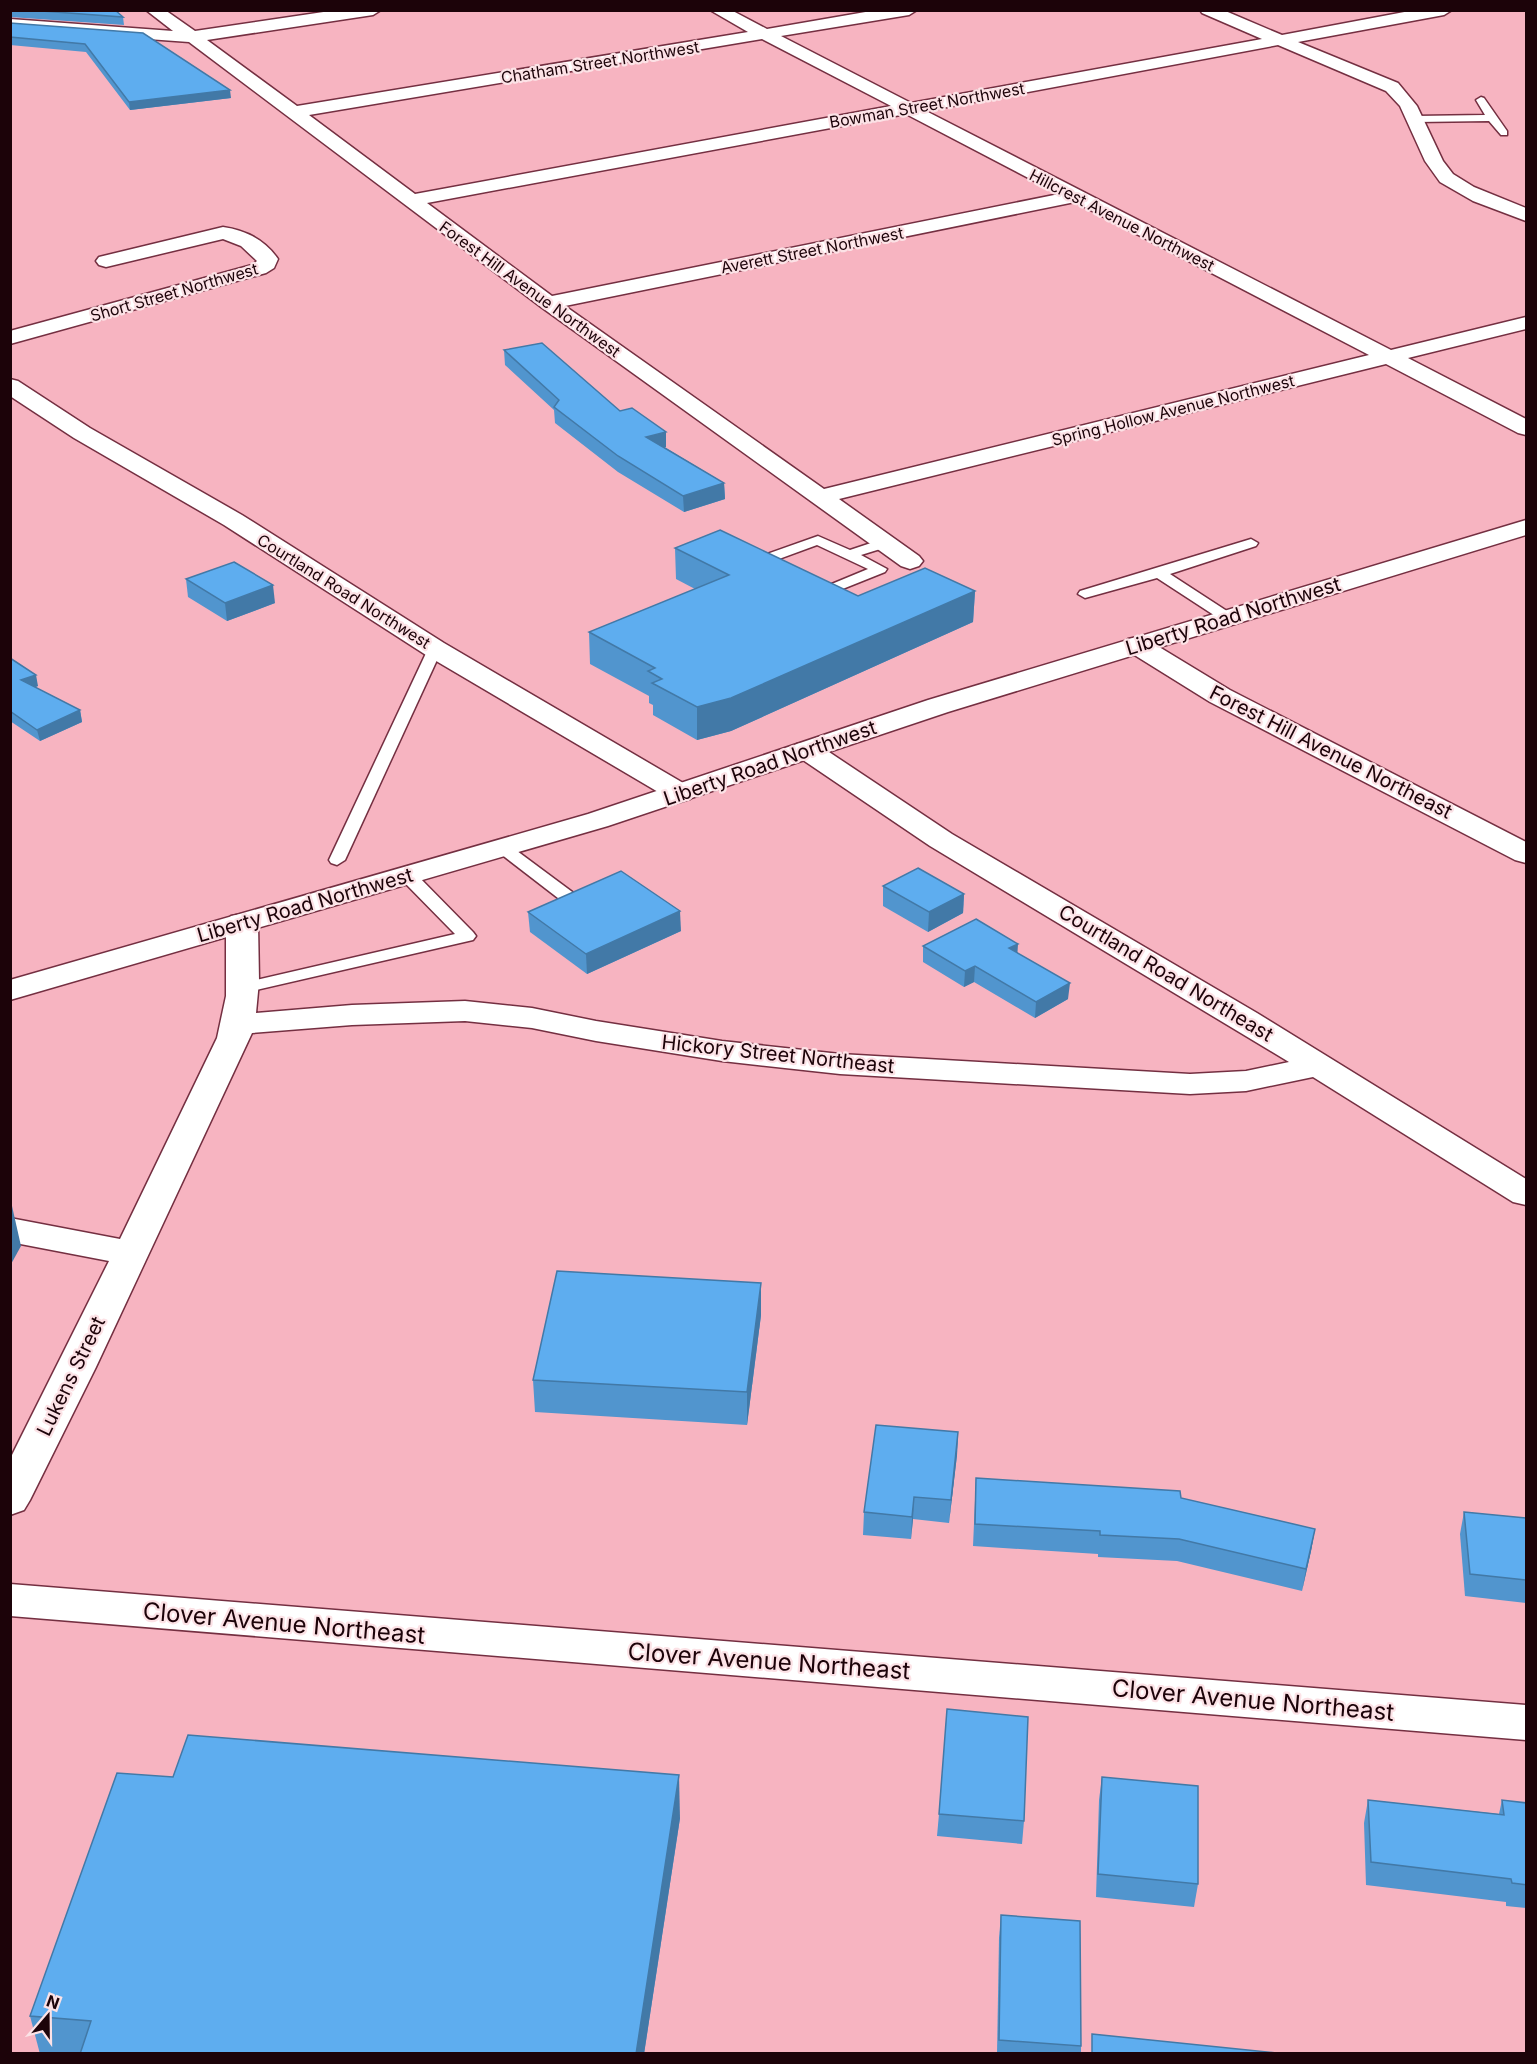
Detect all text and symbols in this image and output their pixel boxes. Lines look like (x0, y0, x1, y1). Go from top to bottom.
street label: Chatham Street Northwest (499, 36, 701, 88)
street label: Bowman Street Northwest (828, 78, 1026, 132)
street label: Hillcrest Avenue Northwest (1026, 165, 1218, 275)
street label: Forest Hill Avenue Northwest (436, 217, 624, 361)
street label: Averett Street Northwest (719, 222, 905, 278)
street label: Short Street Northwest (88, 258, 260, 326)
street label: Spring Hollow Avenue Northwest (1050, 370, 1296, 450)
street label: Courtland Road Northwest (254, 529, 434, 653)
street label: Liberty Road Northwest (1123, 572, 1344, 660)
street label: Forest Hill Avenue Northeast (1206, 680, 1457, 824)
street label: Liberty Road Northwest (660, 715, 880, 811)
street label: Liberty Road Northwest (194, 863, 416, 947)
street label: Courtland Road Northeast (1054, 899, 1278, 1047)
street label: Hickory Street Northeast (660, 1030, 896, 1078)
street label: Lukens Street (32, 1312, 110, 1440)
street label: Clover Avenue Northeast (142, 1596, 427, 1650)
street label: Clover Avenue Northeast (627, 1637, 911, 1685)
street label: Clover Avenue Northeast (1111, 1673, 1396, 1727)
north arrow (18, 1986, 78, 2046)
text: N (44, 1990, 62, 2013)

